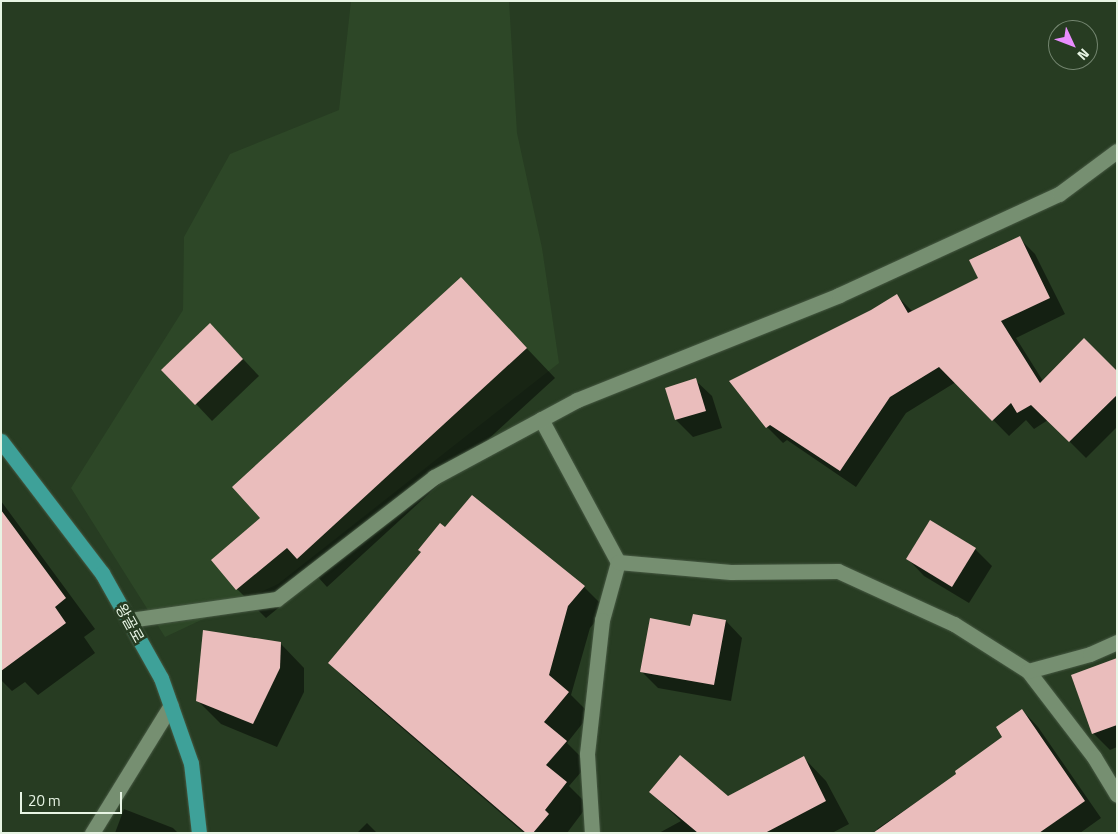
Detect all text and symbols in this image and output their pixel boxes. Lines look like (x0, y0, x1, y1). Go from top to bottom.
north arrow (1048, 20, 1098, 70)
text: N (1073, 44, 1095, 66)
street label: 왕골로 (112, 601, 148, 645)
scale bar (22, 782, 125, 814)
text: 20 m (28, 789, 61, 812)

